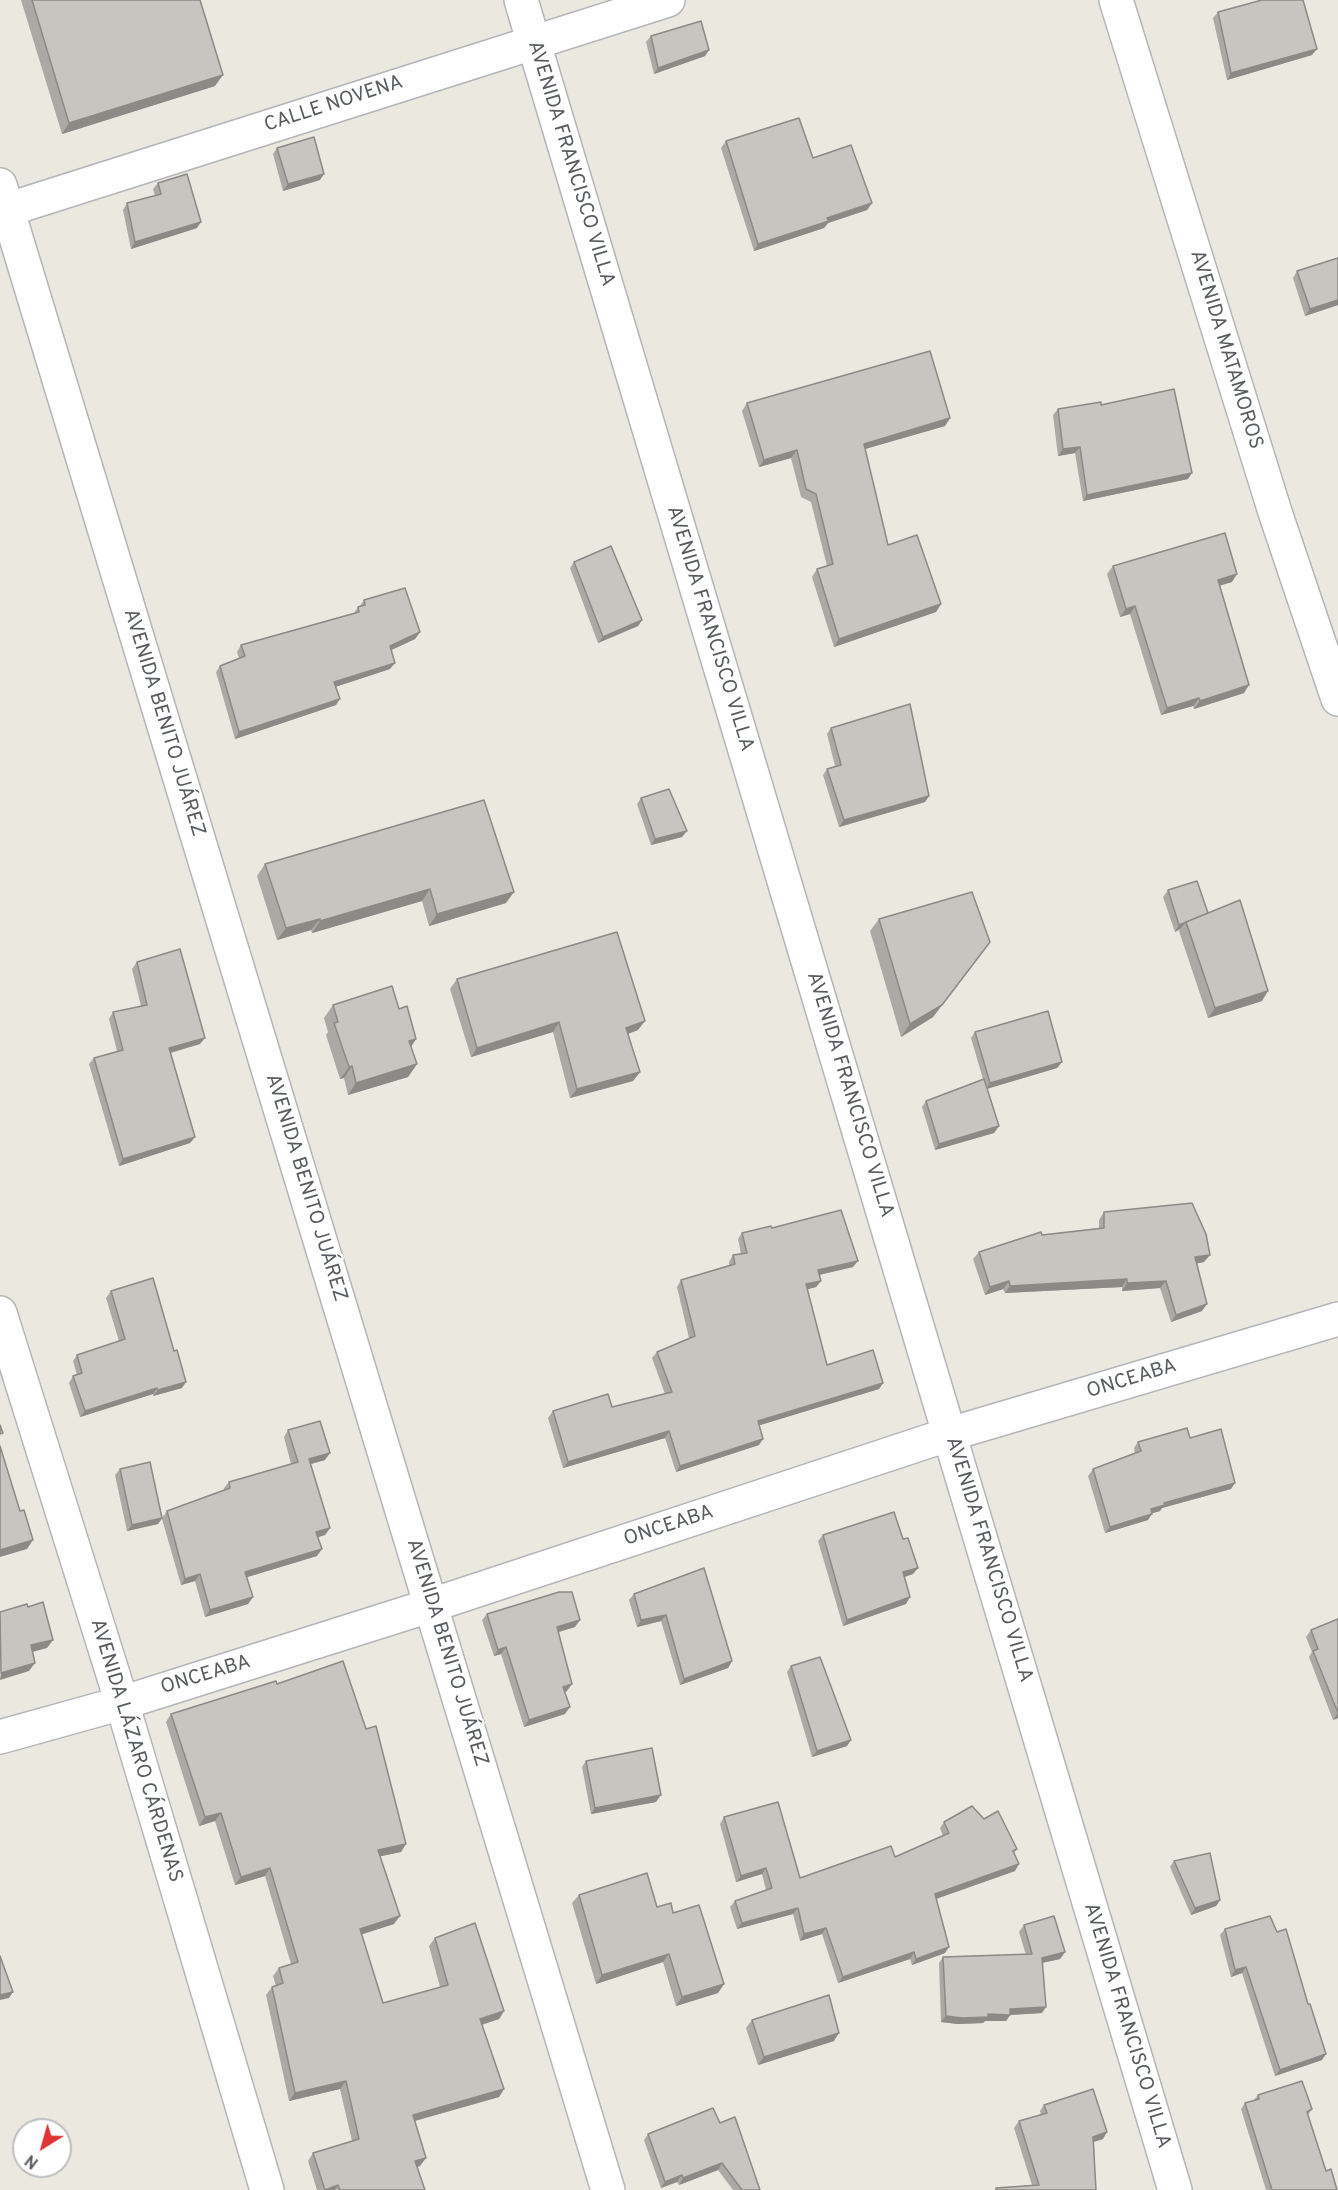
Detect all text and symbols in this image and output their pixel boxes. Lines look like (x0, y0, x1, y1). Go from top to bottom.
street label: AVENIDA FRANCISCO VILLA (521, 38, 619, 290)
street label: CALLE NOVENA (262, 71, 406, 139)
street label: AVENIDA MATAMOROS (1183, 248, 1267, 452)
street label: AVENIDA FRANCISCO VILLA (660, 503, 758, 755)
street label: AVENIDA BENITO JUÁREZ (117, 606, 209, 840)
street label: AVENIDA FRANCISCO VILLA (800, 969, 898, 1221)
street label: AVENIDA BENITO JUÁREZ (259, 1071, 351, 1305)
street label: ONCEABA (1084, 1355, 1180, 1405)
street label: AVENIDA FRANCISCO VILLA (939, 1434, 1037, 1686)
street label: ONCEABA (621, 1501, 717, 1553)
street label: AVENIDA BENITO JUÁREZ (400, 1536, 492, 1770)
street label: AVENIDA LÁZARO CÁRDENAS (83, 1616, 187, 1886)
street label: ONCEABA (158, 1651, 254, 1701)
street label: AVENIDA FRANCISCO VILLA (1077, 1900, 1175, 2152)
north arrow (12, 2118, 72, 2178)
text: N (22, 2149, 43, 2172)

